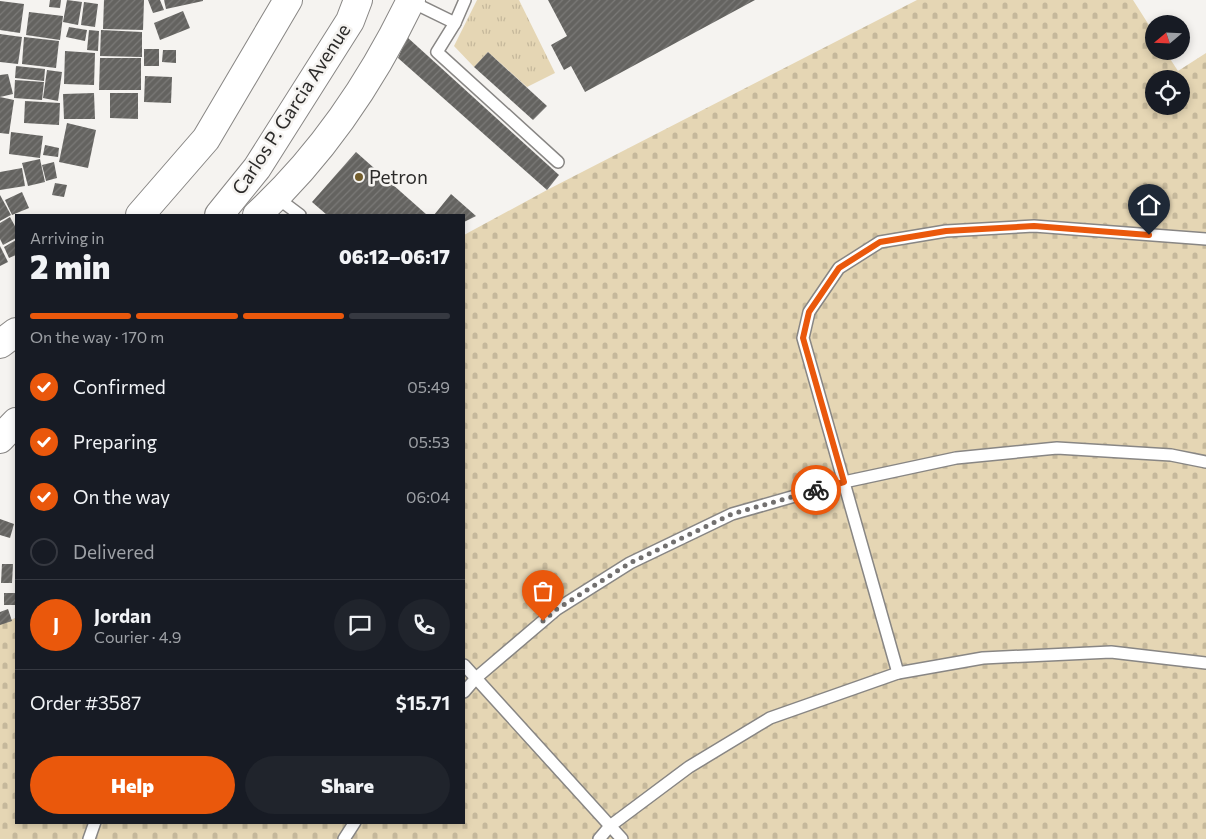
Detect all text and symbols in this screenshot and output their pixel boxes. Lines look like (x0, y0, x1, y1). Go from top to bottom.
north arrow (1145, 15, 1190, 60)
map controls (1145, 15, 1190, 115)
street label: Carlos P. Garcia Avenue (227, 19, 354, 199)
button: locate (1145, 70, 1190, 115)
place label: Petron (369, 165, 428, 188)
marker: Petron (353, 171, 365, 183)
pin (1128, 184, 1170, 235)
icon: home (1135, 191, 1163, 219)
text: Arriving in (30, 228, 104, 247)
text: 06:12–06:17 (339, 245, 450, 268)
text: 2 min (30, 246, 110, 286)
text: On the way · 170 m (30, 327, 164, 346)
icon: check (30, 373, 58, 401)
text: Confirmed (73, 375, 166, 398)
text: 05:49 (407, 377, 450, 396)
icon: check (30, 428, 58, 456)
text: Preparing (73, 430, 157, 453)
text: 05:53 (408, 432, 450, 451)
courier (791, 465, 841, 515)
icon: bike (802, 476, 830, 504)
icon: check (30, 483, 58, 511)
text: On the way (73, 485, 170, 508)
text: 06:04 (406, 487, 450, 506)
text: Delivered (73, 540, 154, 563)
pin (522, 570, 564, 621)
icon: bag (529, 577, 557, 605)
button: chat (334, 599, 386, 651)
button: phone (398, 599, 450, 651)
text: Jordan (94, 604, 151, 627)
text: J (53, 613, 59, 636)
text: Courier · 4.9 (94, 627, 181, 646)
text: Order #3587 (30, 691, 141, 714)
text: $15.71 (396, 691, 450, 714)
button: Help (30, 756, 235, 814)
button: Share (245, 756, 450, 814)

